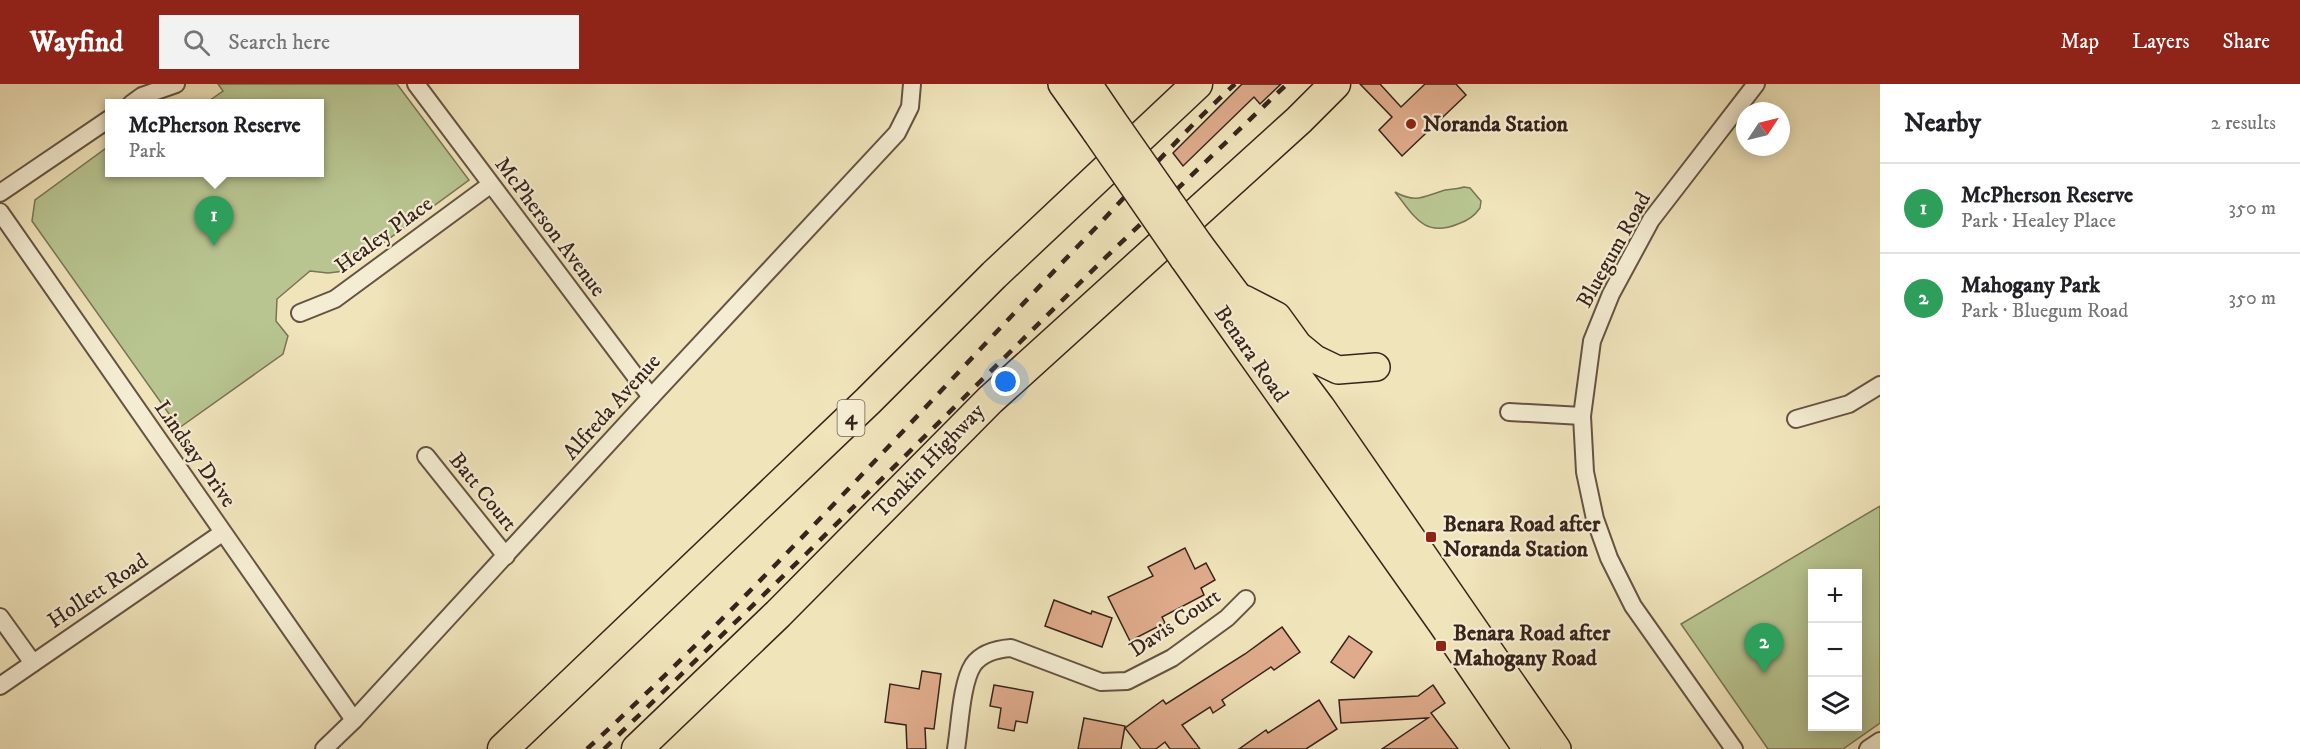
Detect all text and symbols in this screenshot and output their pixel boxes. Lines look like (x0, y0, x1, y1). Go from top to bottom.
search box (159, 15, 579, 69)
text: Wayfind (30, 25, 123, 60)
icon: search (180, 26, 213, 59)
text: Search here (228, 29, 330, 56)
text: Map (2060, 29, 2099, 55)
text: Layers (2132, 29, 2190, 55)
text: Share (2223, 29, 2270, 55)
popup (105, 99, 324, 177)
north arrow (1736, 102, 1790, 156)
text: Nearby (1904, 107, 1981, 140)
place label: Noranda Station (1423, 111, 1569, 138)
text: 2 results (2211, 111, 2276, 136)
text: McPherson Reserve (128, 112, 301, 139)
marker: Noranda Station (1404, 117, 1418, 131)
text: Park (128, 139, 166, 164)
street label: McPherson Avenue (489, 152, 611, 302)
text: McPherson Reserve (1961, 182, 2133, 209)
street label: Bluegum Road (1571, 187, 1657, 313)
street label: Healey Place (330, 190, 438, 280)
pin: 1 (194, 196, 234, 246)
text: 1 (1920, 196, 1927, 221)
text: 350 m (2229, 196, 2276, 221)
text: Park · Healey Place (1961, 209, 2116, 234)
text: Mahogany Park (1961, 272, 2100, 299)
text: 2 (1919, 286, 1928, 311)
text: 350 m (2229, 286, 2276, 311)
text: Park · Bluegum Road (1961, 299, 2128, 324)
street label: Benara Road (1208, 301, 1294, 407)
street label: Alfreda Avenue (557, 348, 667, 466)
your location (991, 367, 1020, 396)
street label: Lindsay Drive (148, 395, 242, 513)
street label: Tonkin Highway (867, 398, 991, 524)
road number: 4 (838, 400, 864, 436)
street label: Batt Court (443, 447, 523, 537)
place label: Benara Road after Noranda Station (1443, 511, 1601, 563)
marker: Benara Road after Noranda Station (1424, 530, 1438, 544)
street label: Hollett Road (43, 548, 153, 634)
map controls (1808, 569, 1862, 731)
button: + (1808, 569, 1862, 623)
street label: Davis Court (1124, 583, 1226, 663)
place label: Benara Road after Mahogany Road (1453, 620, 1611, 672)
button: − (1808, 623, 1862, 677)
pin: 2 (1744, 624, 1784, 673)
marker: Benara Road after Mahogany Road (1434, 639, 1448, 653)
button: layers (1808, 677, 1862, 731)

